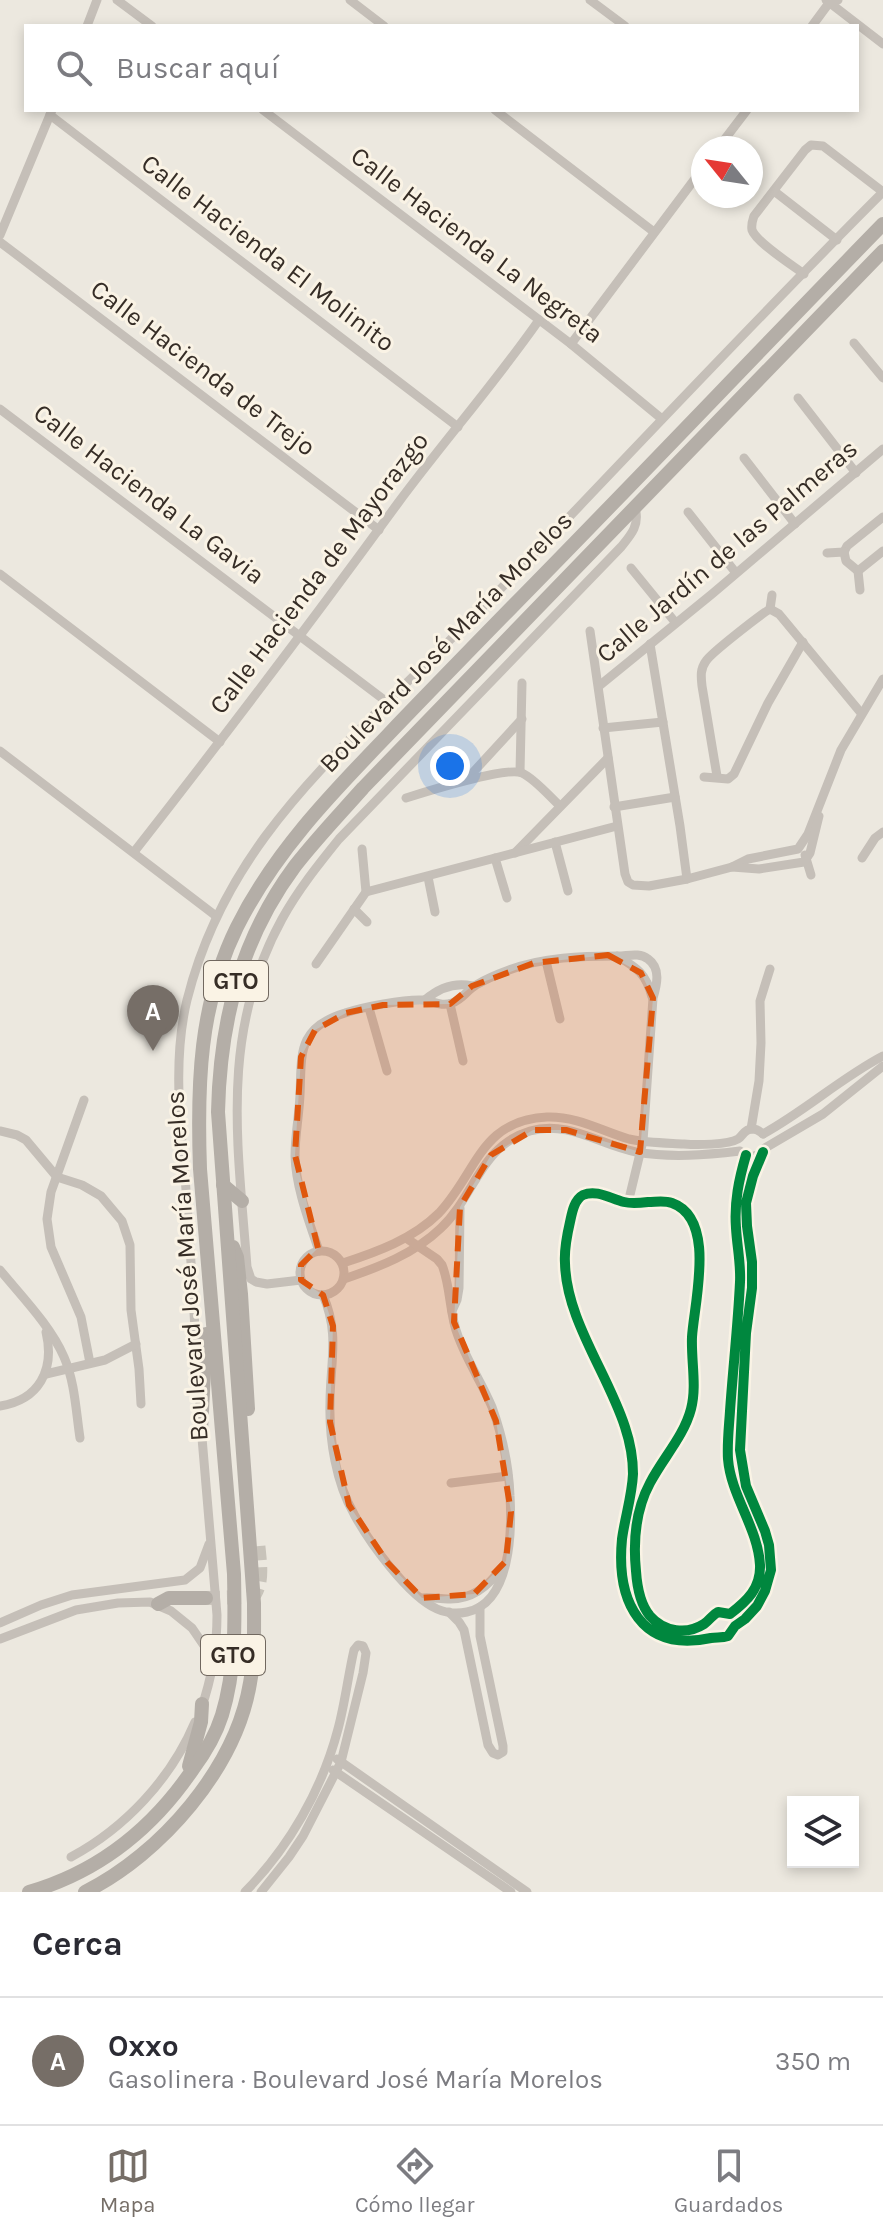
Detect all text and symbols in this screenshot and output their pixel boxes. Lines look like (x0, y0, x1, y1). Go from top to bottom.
search box (24, 24, 859, 112)
icon: search (52, 46, 96, 90)
text: Buscar aquí (116, 50, 280, 86)
north arrow (691, 136, 763, 208)
street label: Calle Hacienda La Negreta (345, 140, 609, 350)
street label: Calle Hacienda El Molinito (135, 148, 401, 358)
street label: Calle Hacienda de Trejo (85, 273, 321, 463)
street label: Calle Hacienda La Gavia (27, 397, 271, 591)
street label: Calle Hacienda de Mayorazgo (203, 426, 435, 720)
street label: Calle Jardín de las Palmeras (590, 433, 864, 669)
street label: Boulevard José María Morelos (313, 505, 579, 779)
your location (430, 746, 470, 786)
road number: GTO (204, 961, 268, 1001)
pin: A (127, 985, 179, 1051)
street label: Boulevard José María Morelos (159, 1090, 215, 1442)
road number: GTO (201, 1635, 265, 1675)
map controls (787, 1796, 859, 1868)
button: layers (787, 1796, 859, 1868)
text: Cerca (32, 1924, 123, 1964)
text: Oxxo (108, 2028, 179, 2064)
text: A (50, 2046, 66, 2077)
text: 350 m (775, 2046, 851, 2077)
text: Gasolinera · Boulevard José María Morelos (108, 2064, 603, 2095)
tab: Mapa (100, 2144, 155, 2218)
tab: Cómo llegar (355, 2144, 474, 2218)
tab: Guardados (674, 2144, 783, 2218)

